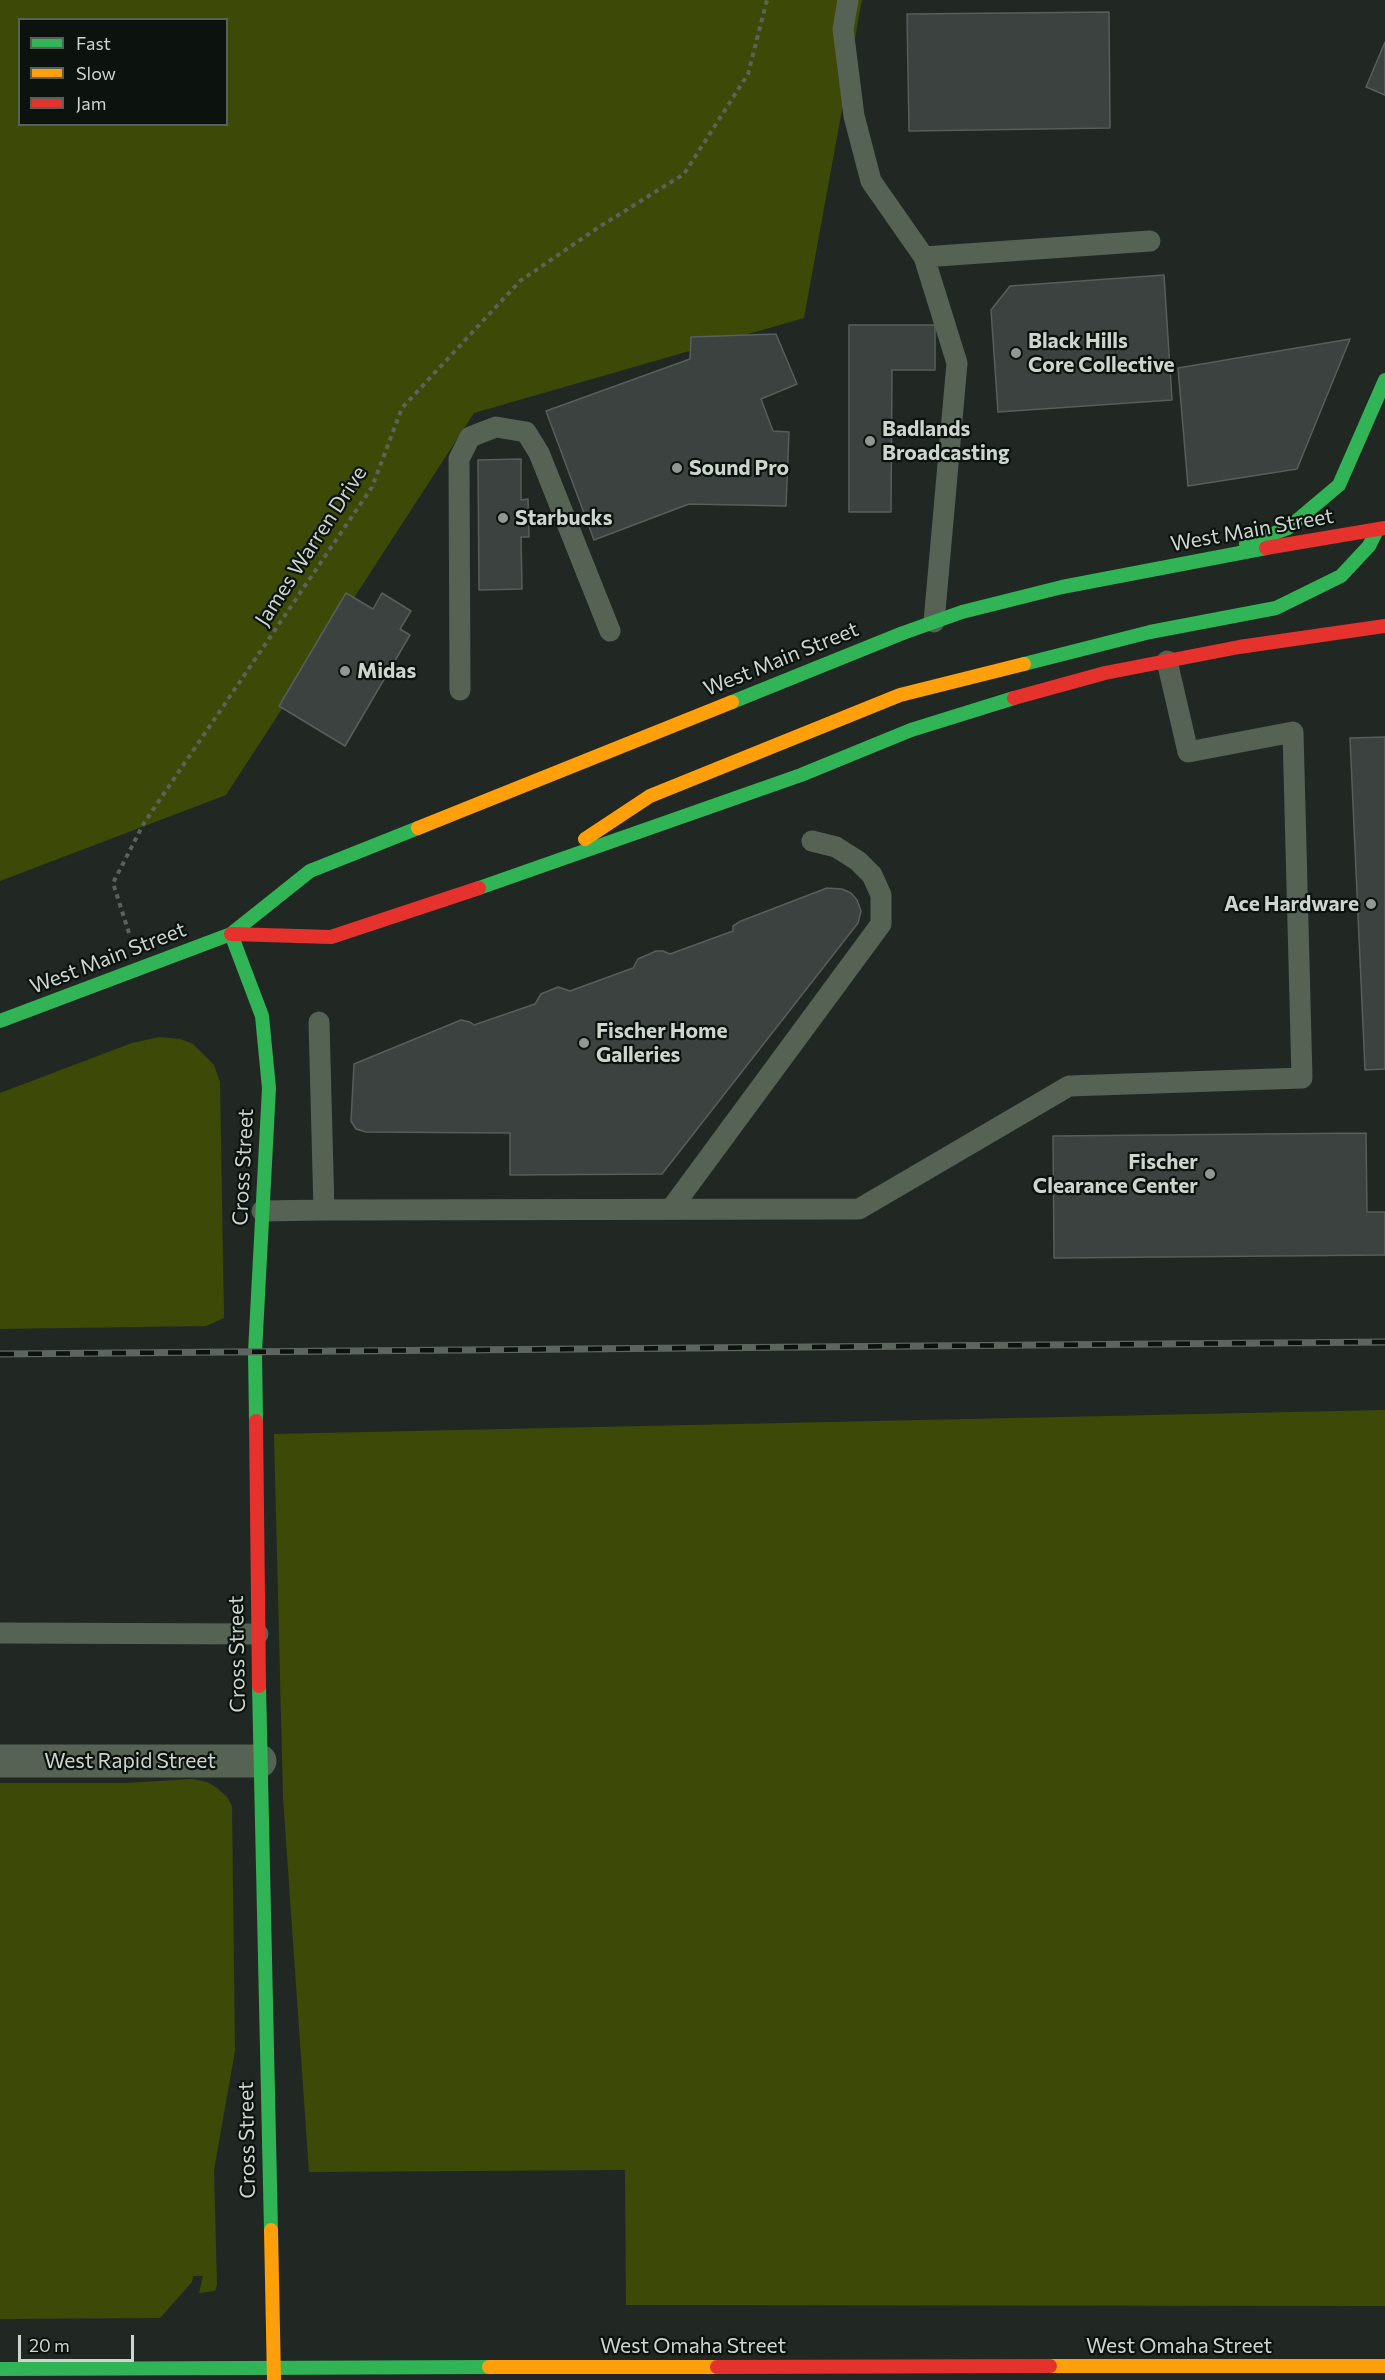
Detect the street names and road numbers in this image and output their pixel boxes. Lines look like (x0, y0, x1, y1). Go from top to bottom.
street label: James Warren Drive (250, 461, 372, 631)
street label: West Main Street (1169, 503, 1335, 557)
street label: West Main Street (700, 616, 862, 702)
street label: West Main Street (27, 917, 189, 999)
street label: Cross Street (227, 1108, 259, 1226)
street label: Cross Street (223, 1595, 251, 1713)
street label: West Rapid Street (44, 1748, 216, 1774)
street label: Cross Street (233, 2081, 261, 2199)
street label: West Omaha Street (600, 2333, 786, 2359)
street label: West Omaha Street (1086, 2333, 1272, 2359)

